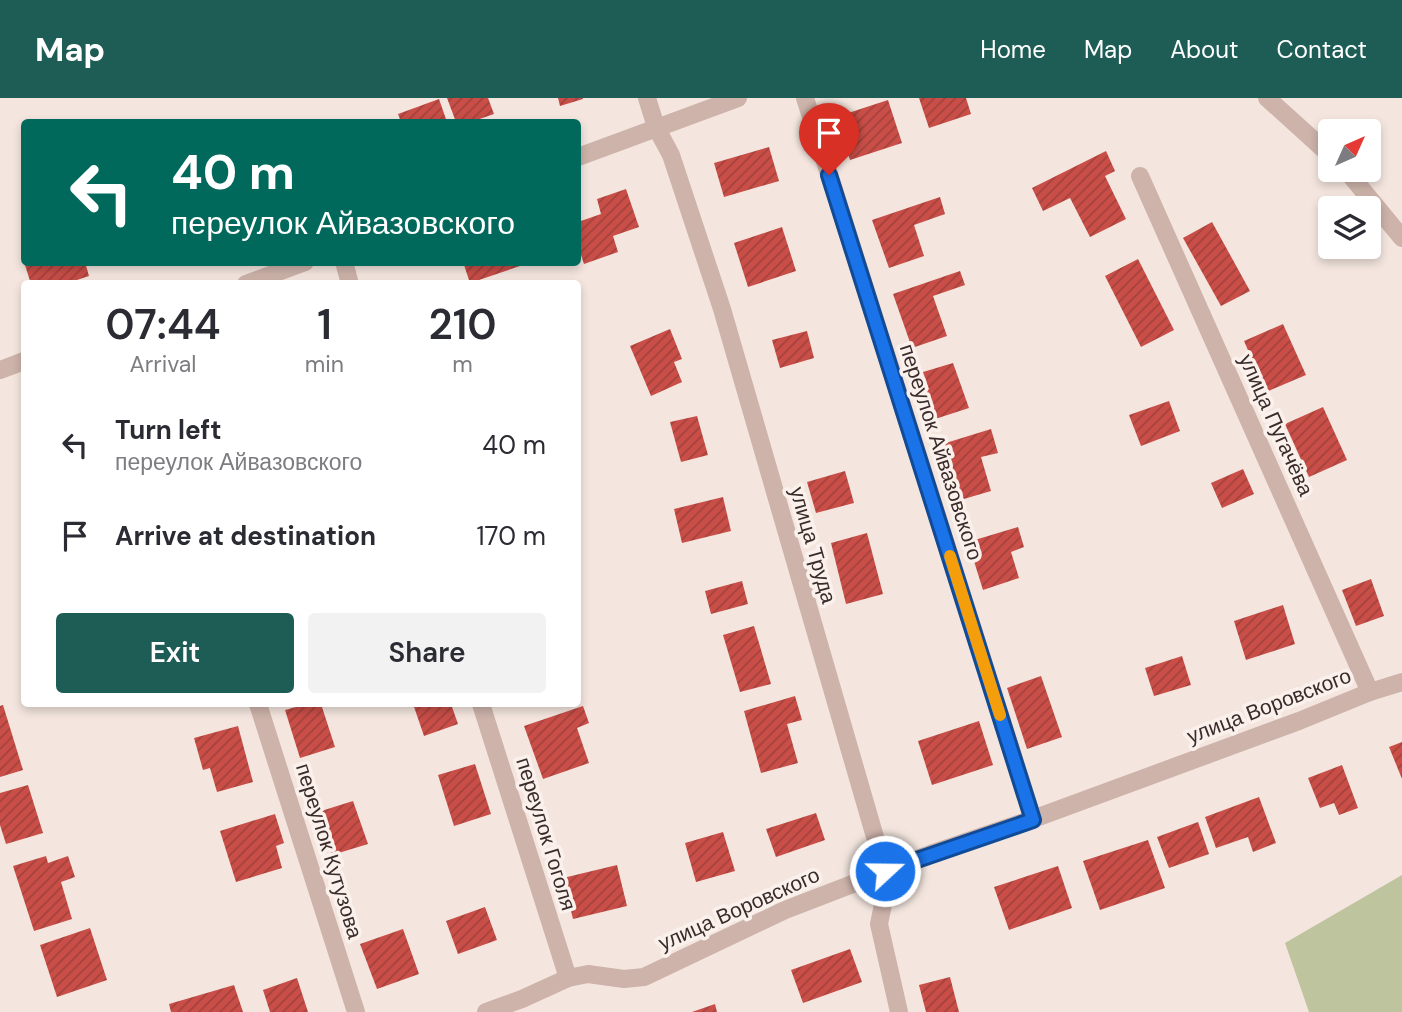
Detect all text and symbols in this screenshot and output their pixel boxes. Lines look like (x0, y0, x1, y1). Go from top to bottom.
text: Map (35, 28, 105, 71)
text: Home (980, 34, 1046, 65)
text: Map (1084, 34, 1132, 65)
text: About (1170, 34, 1239, 65)
text: Contact (1277, 34, 1367, 65)
pin (799, 103, 859, 175)
icon: arrive (810, 114, 848, 152)
north arrow (1318, 119, 1381, 182)
map controls (1318, 119, 1381, 259)
text: 40 m (171, 140, 295, 204)
icon: left (56, 147, 147, 238)
button: layers (1318, 196, 1381, 259)
text: переулок Айвазовского (171, 202, 515, 244)
text: 07:44 (105, 297, 220, 352)
text: 1 (317, 297, 332, 352)
text: 210 (428, 297, 497, 352)
street label: переулок Айвазовского (893, 340, 989, 564)
text: Arrival (129, 349, 196, 379)
text: min (305, 349, 344, 379)
text: m (452, 349, 473, 379)
street label: улица Пугачёва (1232, 350, 1320, 501)
text: Turn left (115, 413, 222, 447)
icon: left (56, 426, 94, 464)
text: 40 m (482, 428, 546, 462)
text: переулок Айвазовского (115, 447, 362, 477)
street label: улица Труда (783, 483, 843, 607)
icon: arrive (56, 517, 94, 555)
text: Arrive at destination (115, 519, 376, 553)
text: 170 m (477, 519, 546, 553)
button: Exit (56, 613, 294, 693)
button: Share (308, 613, 546, 693)
street label: улица Воровского (1183, 662, 1355, 750)
street label: переулок Гоголя (509, 754, 583, 914)
street label: переулок Кутузова (289, 760, 369, 942)
position arrow (848, 834, 922, 908)
street label: улица Воровского (654, 861, 824, 957)

